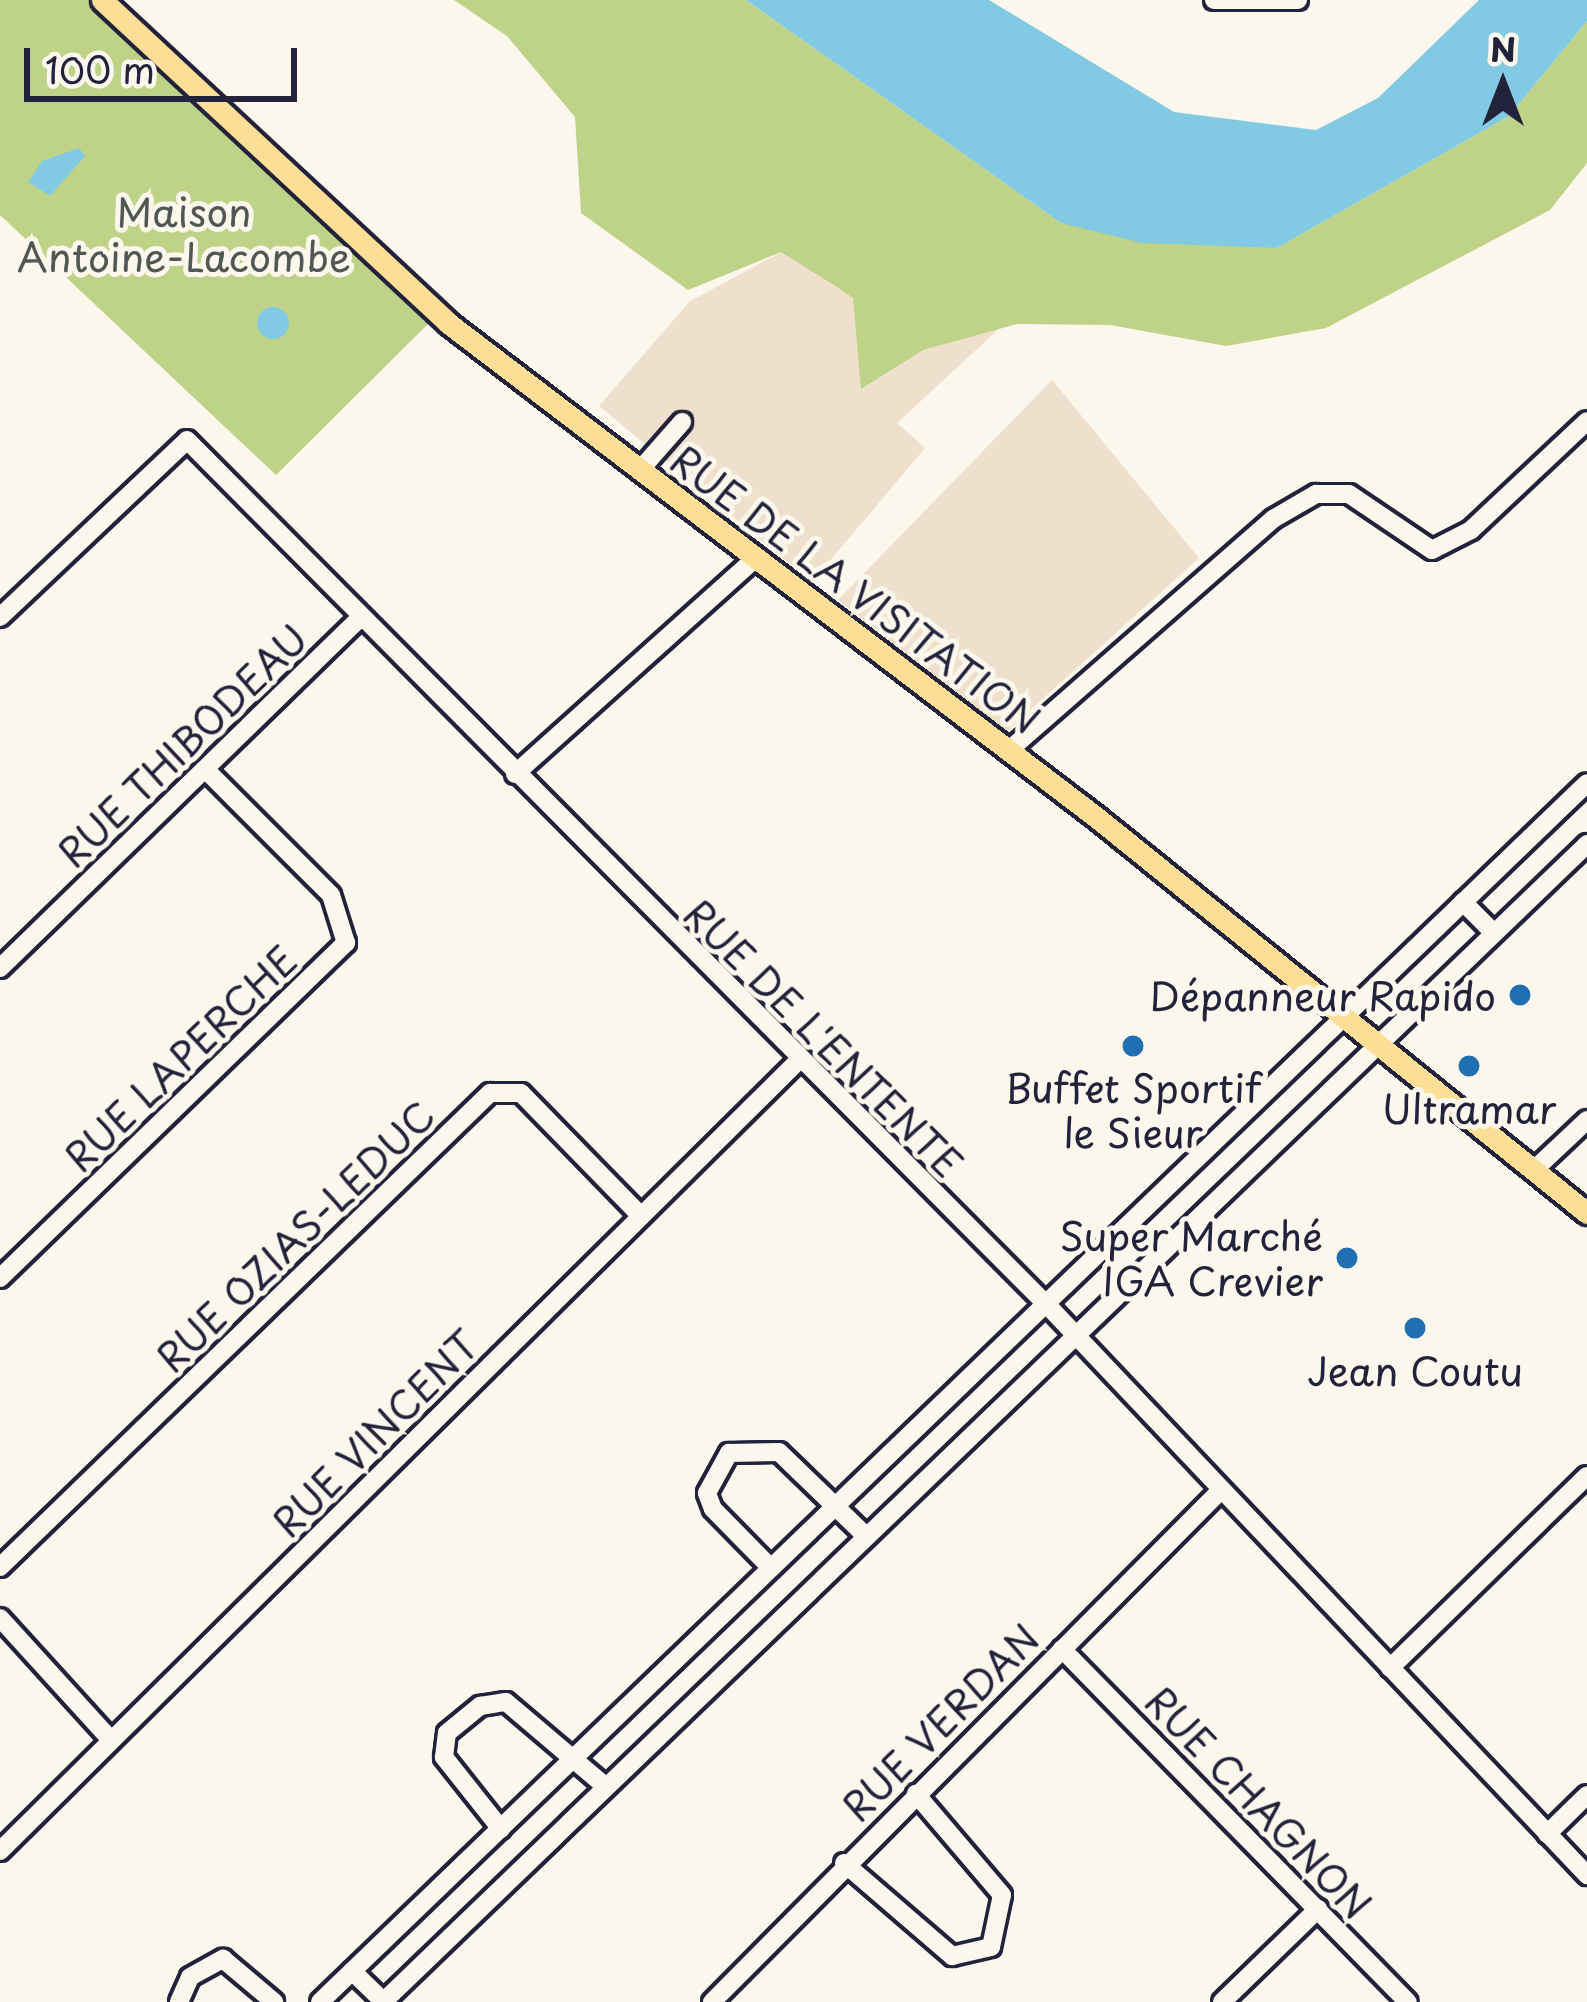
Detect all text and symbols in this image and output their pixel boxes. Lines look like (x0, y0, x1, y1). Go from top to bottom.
text: N (1490, 23, 1516, 73)
scale bar (30, 24, 303, 98)
north arrow (1443, 24, 1563, 144)
text: 100 m (45, 42, 155, 96)
park label: Maison Antoine-Lacombe (17, 189, 351, 280)
street label: RUE DE LA VISITATION (661, 434, 1051, 744)
street label: RUE THIBODEAU (46, 612, 318, 878)
street label: RUE DE L'ENTENTE (674, 888, 974, 1188)
street label: RUE LAPERCHE (53, 935, 307, 1181)
place label: Dépanneur Rapido (1149, 972, 1496, 1018)
marker: Dépanneur Rapido (1507, 982, 1533, 1008)
marker: Buffet Sportif le Sieur (1120, 1033, 1146, 1059)
marker: Ultramar (1456, 1053, 1482, 1079)
place label: Buffet Sportif le Sieur (1004, 1065, 1262, 1156)
place label: Ultramar (1382, 1085, 1556, 1131)
street label: RUE OZIAS-LEDUC (145, 1090, 445, 1382)
place label: Super Marché IGA Crevier (1058, 1213, 1323, 1304)
marker: Super Marché IGA Crevier (1334, 1245, 1360, 1271)
marker: Jean Coutu (1402, 1315, 1428, 1341)
street label: RUE VINCENT (261, 1319, 489, 1547)
place label: Jean Coutu (1307, 1347, 1523, 1393)
street label: RUE VERDAN (831, 1613, 1049, 1831)
street label: RUE CHAGNON (1136, 1676, 1382, 1928)

